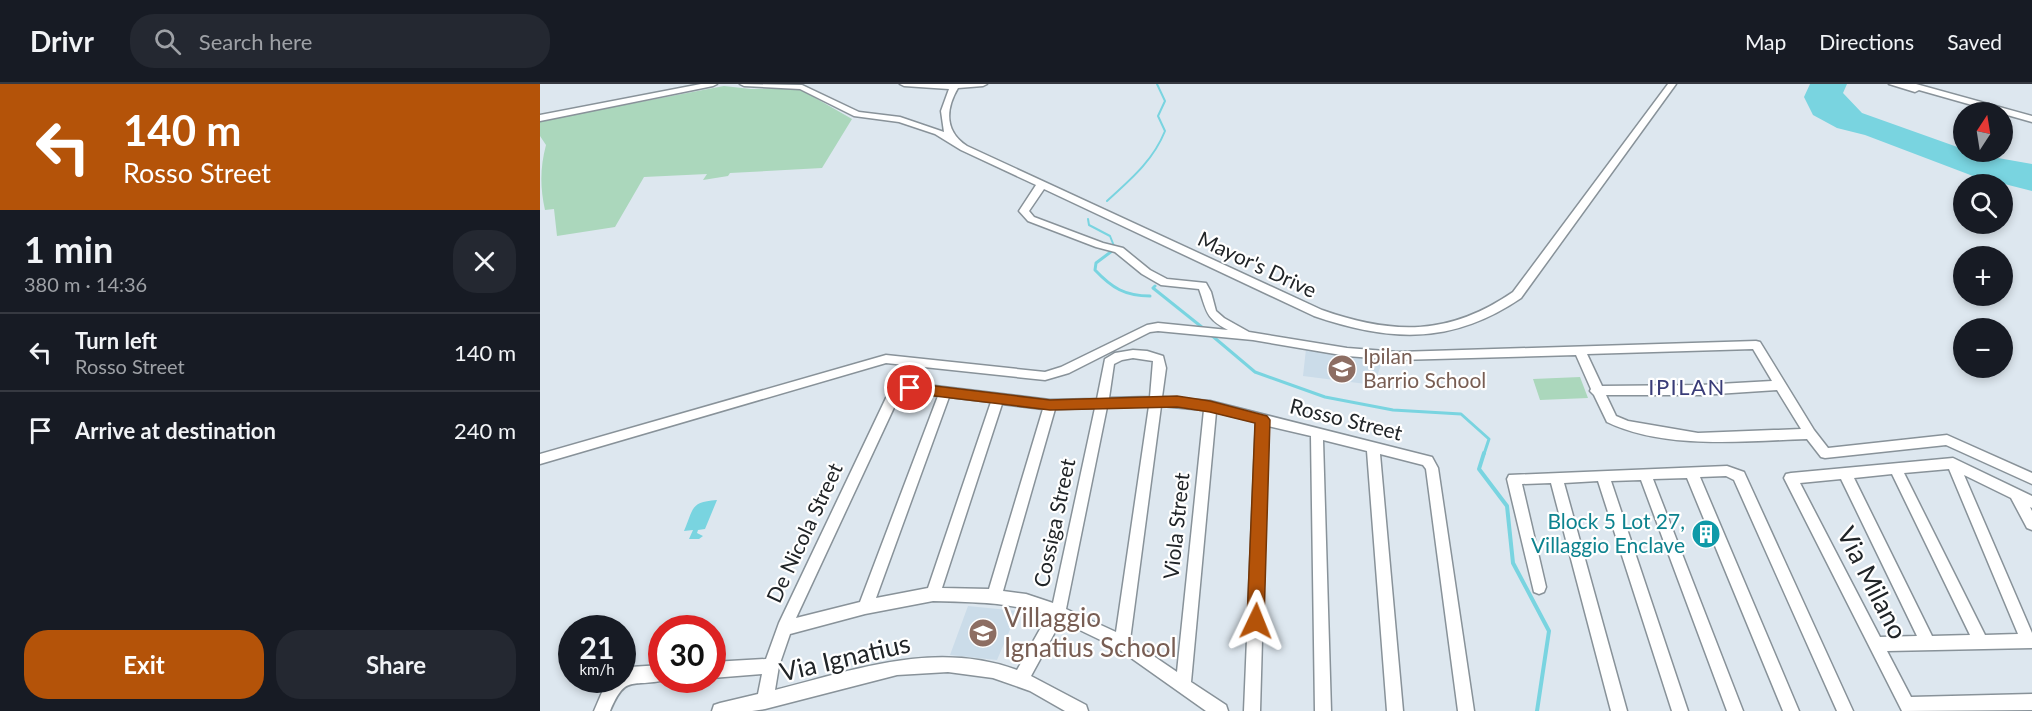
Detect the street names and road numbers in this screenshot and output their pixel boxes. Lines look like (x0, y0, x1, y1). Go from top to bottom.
street label: Mayor's Drive (1194, 225, 1321, 302)
street label: Rosso Street (1287, 392, 1406, 445)
street label: Cossiga Street (1028, 456, 1079, 589)
street label: De Nicola Street (760, 458, 847, 606)
street label: Viola Street (1157, 471, 1194, 580)
street label: Via Milano (1831, 521, 1915, 644)
street label: Via Ignatius (776, 626, 913, 688)

